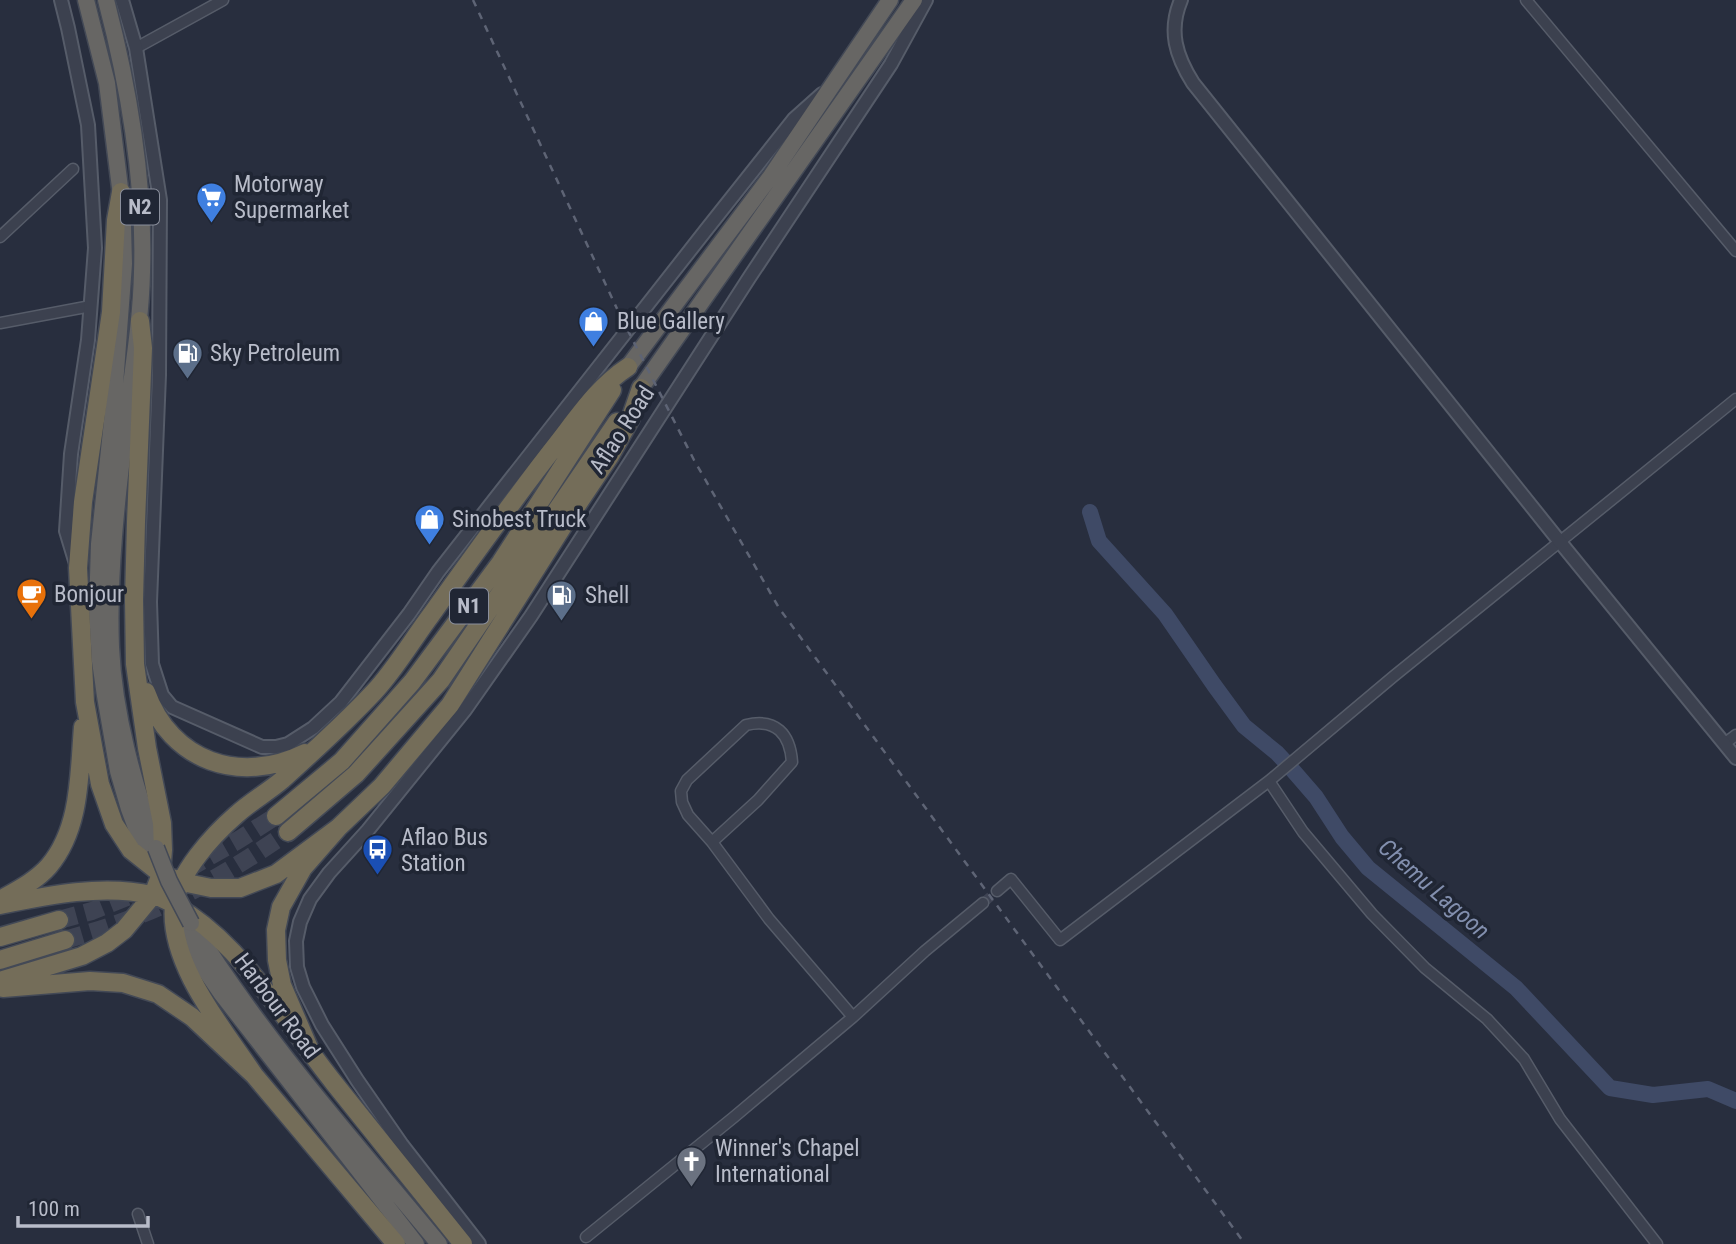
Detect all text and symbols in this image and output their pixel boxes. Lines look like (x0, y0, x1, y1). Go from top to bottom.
place label: Motorway Supermarket (234, 171, 349, 224)
supermarket icon: Motorway Supermarket (194, 180, 228, 224)
road number: N2 (121, 190, 159, 224)
shop icon: Blue Gallery (577, 304, 611, 348)
place label: Blue Gallery (617, 308, 725, 335)
fuel station icon: Sky Petroleum (170, 336, 204, 380)
place label: Sky Petroleum (210, 340, 340, 367)
street label: Aflao Road (584, 381, 660, 479)
shop icon: Sinobest Truck (412, 502, 446, 546)
place label: Sinobest Truck (452, 506, 587, 533)
cafe icon: Bonjour (14, 577, 48, 621)
fuel station icon: Shell (545, 578, 579, 622)
place label: Bonjour (54, 581, 124, 608)
place label: Shell (585, 582, 629, 609)
road number: N1 (450, 588, 488, 624)
place label: Aflao Bus Station (401, 824, 488, 877)
bus stop icon: Aflao Bus Station (361, 833, 395, 877)
water label: Chemu Lagoon (1373, 833, 1495, 945)
street label: Harbour Road (229, 948, 325, 1064)
place label: Winner's Chapel International (715, 1135, 860, 1188)
church icon: Winner's Chapel International (675, 1144, 709, 1188)
scale bar (18, 1184, 147, 1228)
text: 100 m (28, 1197, 80, 1221)

